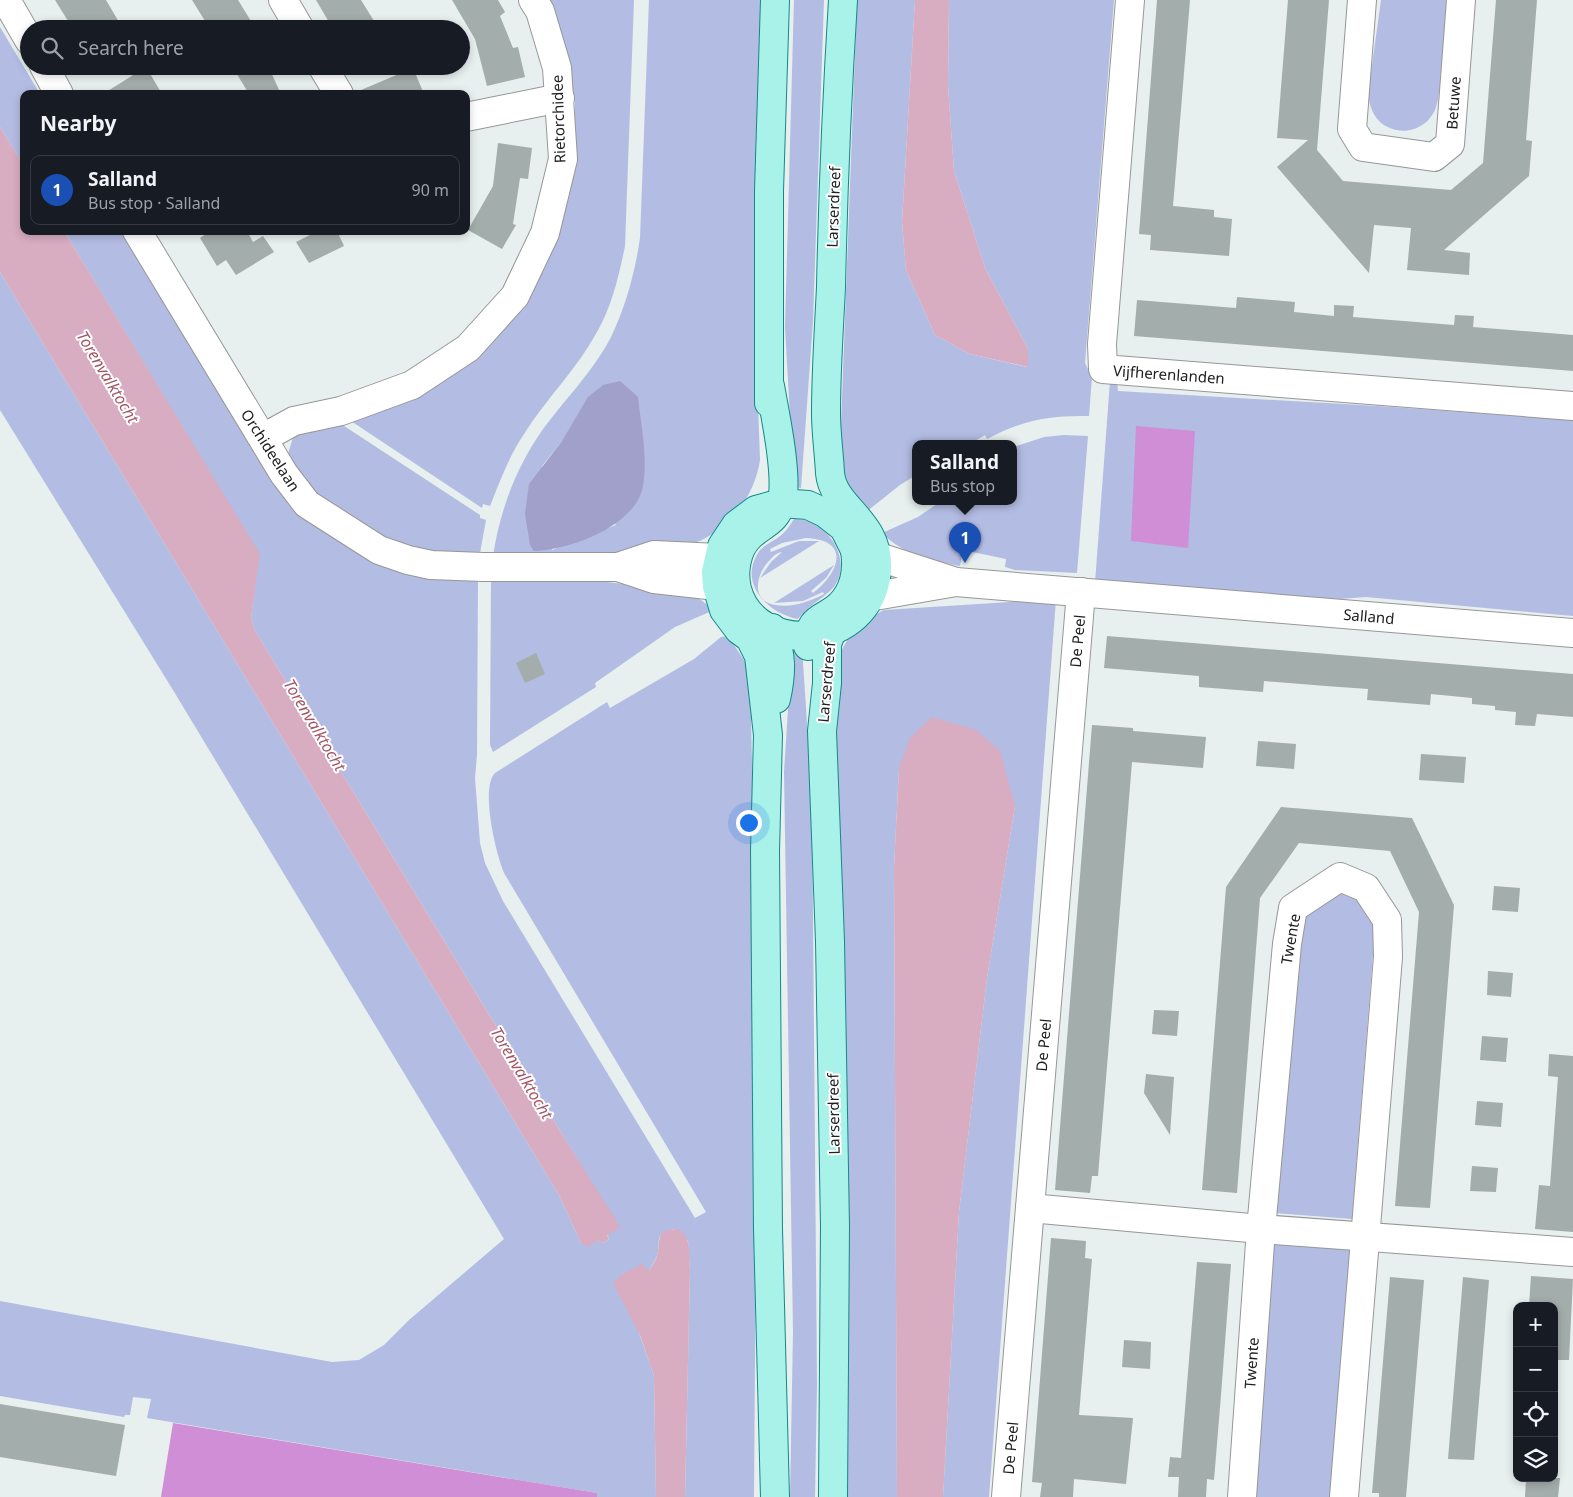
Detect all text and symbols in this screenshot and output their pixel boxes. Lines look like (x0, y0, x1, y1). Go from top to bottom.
search box (20, 20, 470, 75)
icon: search (38, 34, 66, 62)
text: Search here (78, 35, 184, 61)
street label: Rietorchidee (546, 74, 570, 164)
street label: Betuwe (1441, 76, 1465, 130)
text: Nearby (40, 109, 116, 137)
street label: Larserdreef (822, 165, 844, 248)
text: Salland (88, 166, 157, 192)
text: 1 (52, 179, 62, 201)
text: 90 m (412, 179, 449, 201)
text: Bus stop · Salland (88, 192, 220, 214)
water label: Torenvalktocht (72, 327, 145, 428)
street label: Vijfherenlanden (1113, 360, 1225, 388)
street label: Orchideelaan (237, 405, 305, 495)
popup (912, 440, 1017, 505)
text: Salland (930, 449, 999, 475)
text: Bus stop (930, 475, 995, 497)
pin: 1 (949, 522, 981, 563)
street label: Salland (1343, 604, 1395, 628)
street label: De Peel (1065, 614, 1089, 668)
street label: Larserdreef (812, 640, 840, 723)
water label: Torenvalktocht (279, 675, 352, 776)
your location (736, 810, 762, 836)
street label: Twente (1276, 912, 1304, 966)
street label: De Peel (1031, 1018, 1055, 1072)
water label: Torenvalktocht (486, 1023, 559, 1124)
street label: Larserdreef (822, 1072, 844, 1155)
map controls (1513, 1302, 1558, 1482)
button: + (1513, 1302, 1558, 1347)
street label: Twente (1239, 1337, 1263, 1389)
button: − (1513, 1347, 1558, 1392)
button: locate (1513, 1392, 1558, 1437)
street label: De Peel (998, 1421, 1022, 1475)
button: layers (1513, 1437, 1558, 1482)

